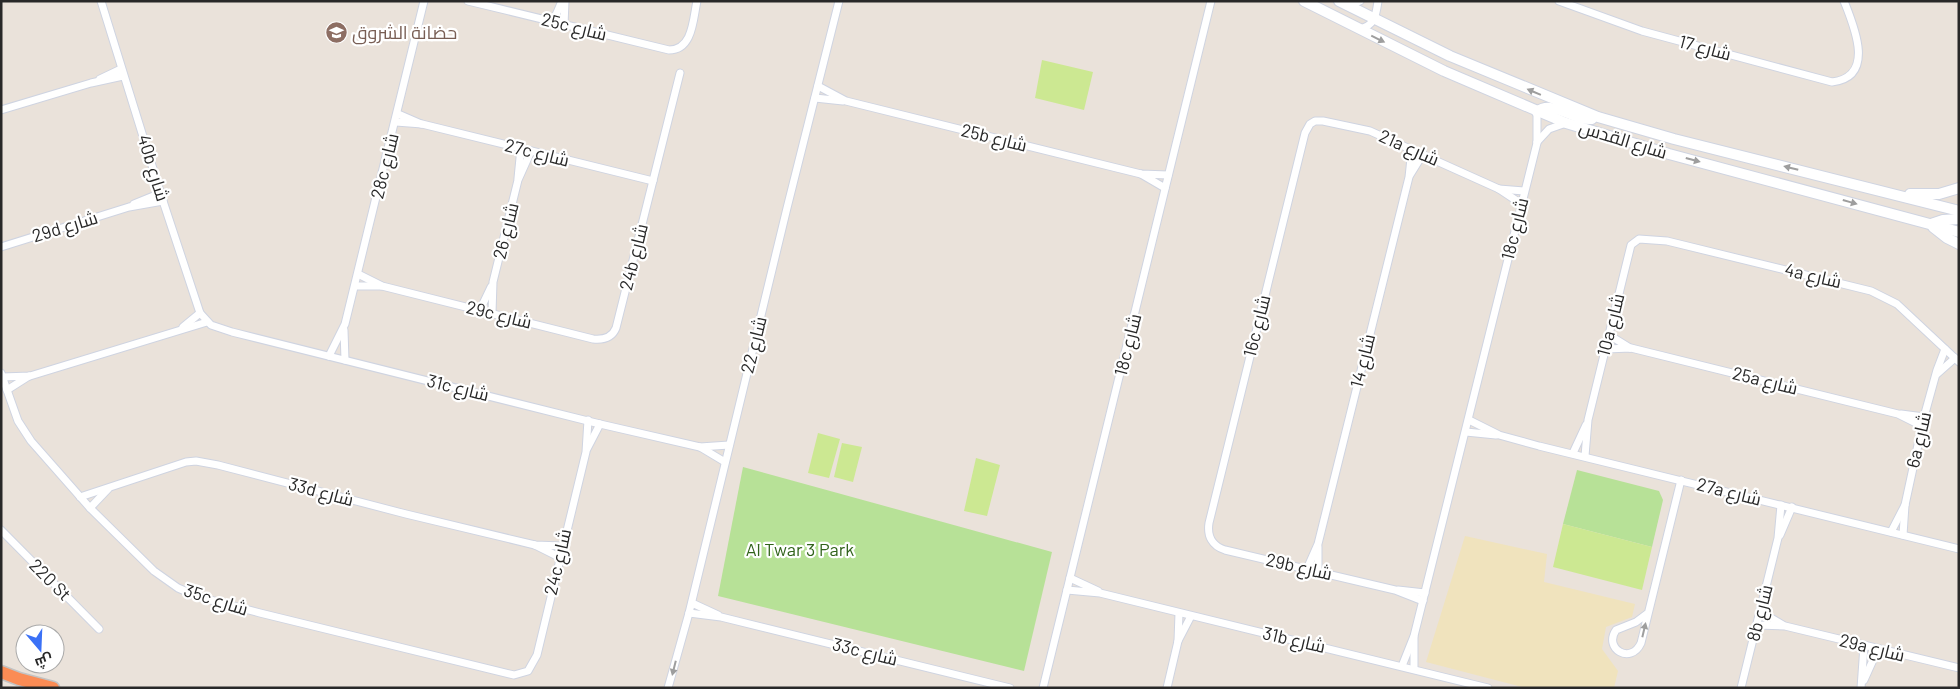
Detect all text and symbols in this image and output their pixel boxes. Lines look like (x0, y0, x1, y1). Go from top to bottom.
street label: 25c شارع (539, 7, 609, 47)
school or university icon: حضانة الشروق (324, 21, 348, 45)
place label: حضانة الشروق (352, 21, 457, 45)
street label: شارع 17 (1676, 30, 1734, 66)
one-way arrow (1371, 35, 1386, 43)
one-way arrow (1527, 88, 1542, 96)
street label: شارع القدس (1576, 115, 1670, 165)
street label: 25b شارع (958, 118, 1030, 158)
street label: 21a شارع (1375, 124, 1443, 172)
street label: 28c شارع (365, 131, 405, 201)
street label: 40b شارع (132, 132, 174, 204)
street label: 27c شارع (502, 133, 572, 173)
one-way arrow (1685, 156, 1700, 164)
one-way arrow (1783, 164, 1798, 172)
street label: 18c شارع (1496, 195, 1534, 263)
one-way arrow (1842, 199, 1857, 207)
street label: شارع 26 (487, 200, 525, 262)
street label: 29d شارع (29, 206, 101, 248)
street label: 24b شارع (614, 221, 654, 293)
street label: 4a شارع (1782, 258, 1844, 294)
street label: 10a شارع (1592, 291, 1630, 359)
street label: 16c شارع (1238, 292, 1276, 360)
street label: 29c شارع (464, 295, 534, 335)
street label: 18c شارع (1109, 311, 1147, 379)
street label: شارع 22 (735, 314, 773, 376)
street label: شارع 14 (1345, 332, 1381, 390)
street label: 25a شارع (1730, 361, 1800, 401)
street label: 31c شارع (424, 369, 492, 407)
street label: 6a شارع (1901, 410, 1937, 470)
street label: 33d شارع (286, 472, 356, 512)
street label: 27a شارع (1694, 472, 1764, 512)
street label: 24c شارع (539, 526, 577, 598)
park label: Al Twar 3 Park (746, 538, 854, 560)
street label: 29b شارع (1263, 548, 1335, 586)
street label: 220 St (25, 554, 76, 605)
street label: 35c شارع (181, 578, 251, 622)
street label: 8b شارع (1741, 582, 1779, 644)
street label: 31b شارع (1260, 621, 1328, 659)
one-way arrow (1640, 623, 1648, 638)
north arrow (15, 624, 65, 674)
street label: 29a شارع (1837, 628, 1907, 668)
street label: 33c شارع (830, 632, 900, 672)
text: ش (33, 650, 56, 673)
one-way arrow (670, 660, 678, 675)

